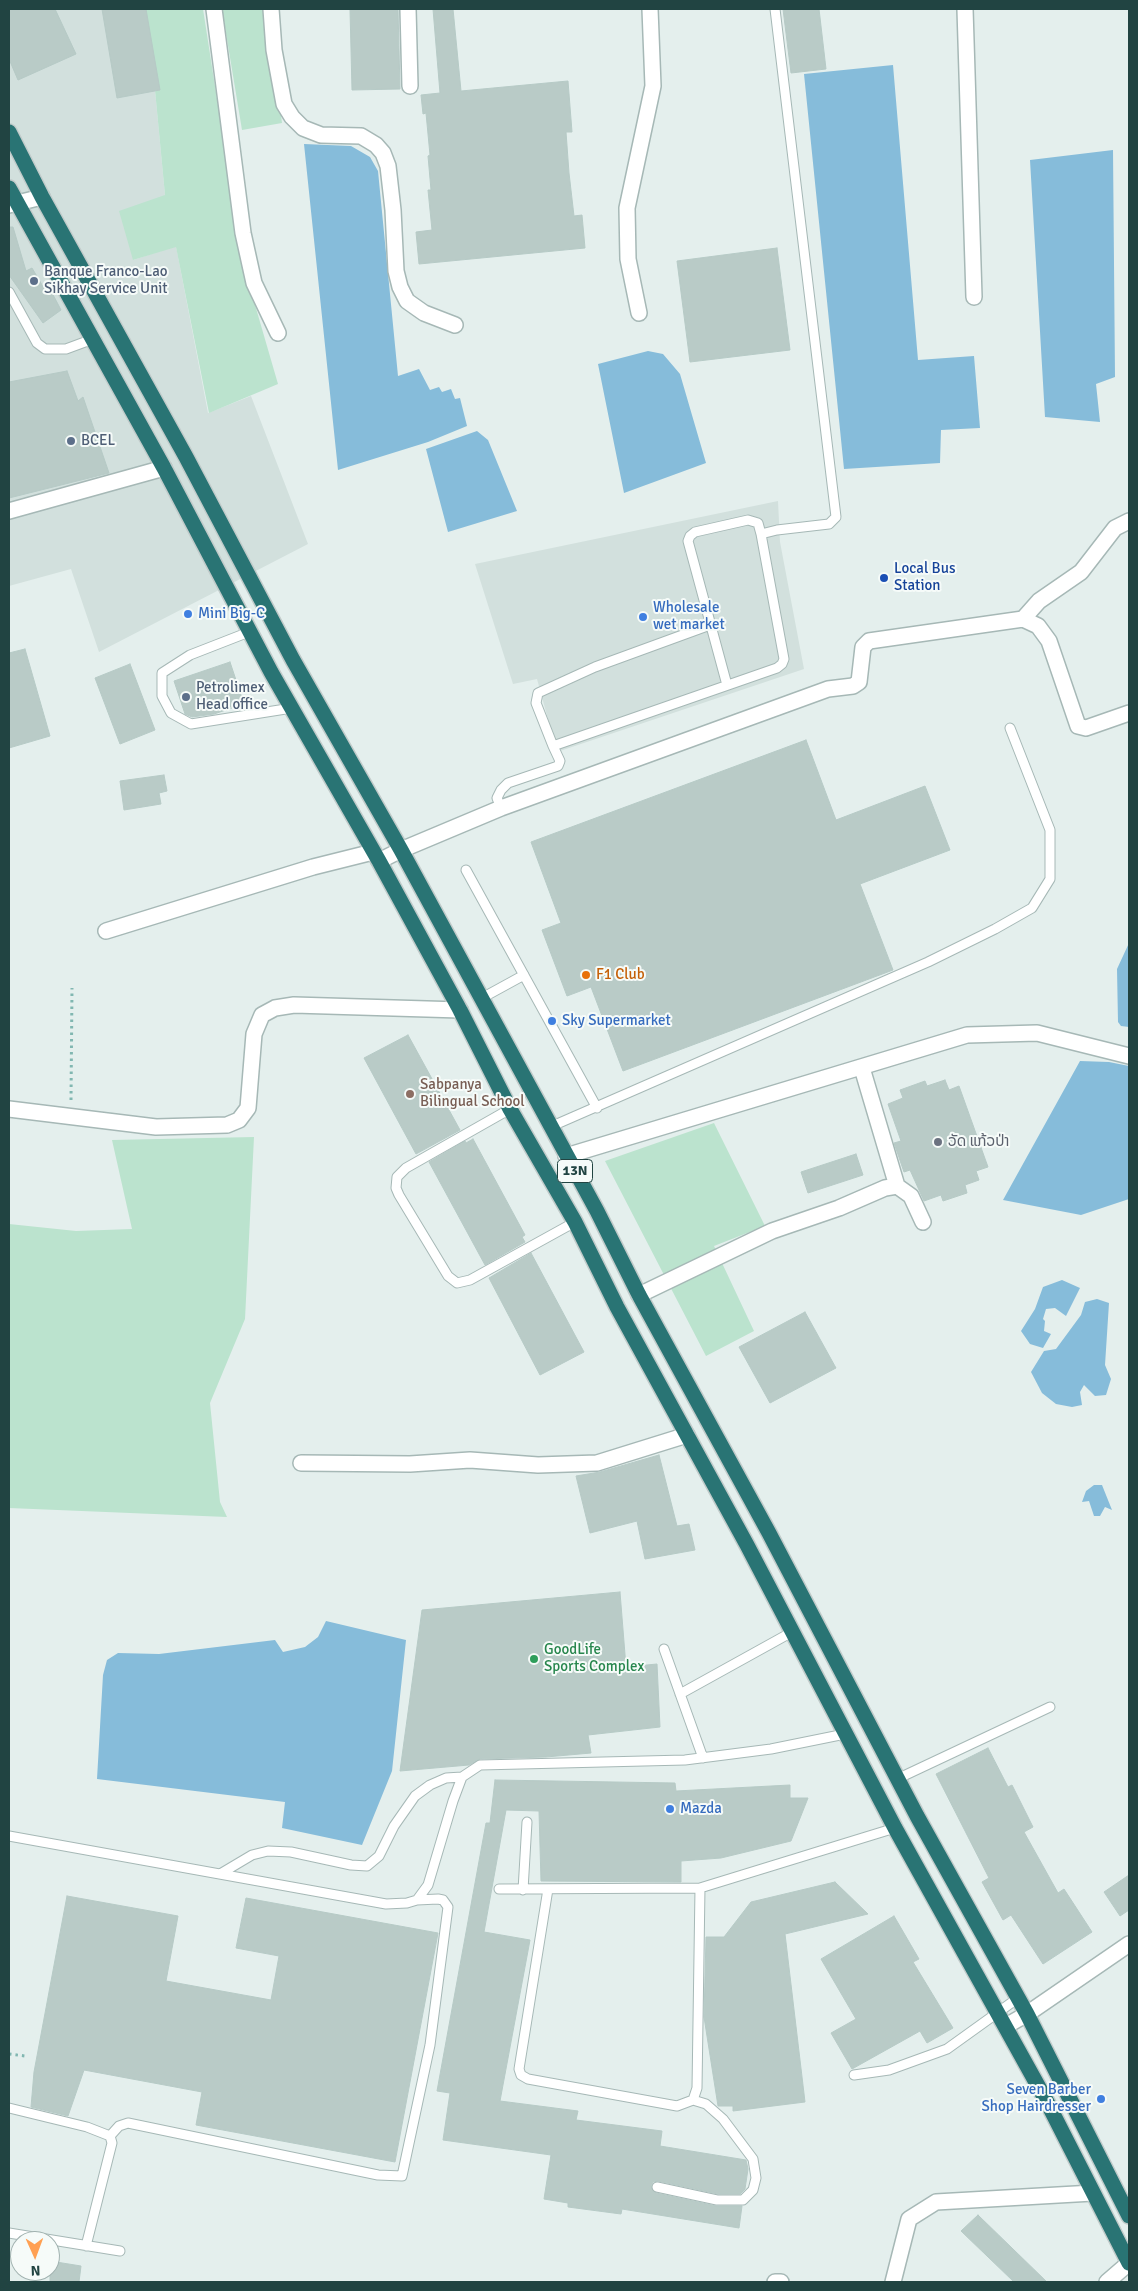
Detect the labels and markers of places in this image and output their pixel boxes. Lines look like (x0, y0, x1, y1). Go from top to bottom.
place label: Banque Franco-Lao Sikhay Service Unit (44, 263, 168, 298)
marker: Banque Franco-Lao Sikhay Service Unit (28, 275, 40, 287)
place label: BCEL (81, 432, 115, 450)
marker: BCEL (65, 435, 77, 447)
place label: Local Bus Station (894, 560, 955, 595)
marker: Local Bus Station (878, 572, 890, 584)
place label: Wholesale wet market (653, 599, 725, 634)
place label: Mini Big-C (198, 605, 265, 623)
marker: Mini Big-C (182, 608, 194, 620)
marker: Wholesale wet market (637, 611, 649, 623)
place label: Petrolimex Head office (196, 679, 268, 714)
marker: Petrolimex Head office (180, 691, 192, 703)
place label: F1 Club (596, 966, 645, 984)
marker: F1 Club (580, 969, 592, 981)
place label: Sky Supermarket (562, 1012, 671, 1030)
marker: Sky Supermarket (546, 1015, 558, 1027)
place label: Sabpanya Bilingual School (420, 1076, 525, 1111)
marker: Sabpanya Bilingual School (404, 1088, 416, 1100)
place label: ວັດ ແກ້ວປ່າ (948, 1133, 1009, 1151)
marker: ວັດ ແກ້ວປ່າ (932, 1136, 944, 1148)
place label: GoodLife Sports Complex (544, 1641, 644, 1676)
marker: GoodLife Sports Complex (528, 1653, 540, 1665)
place label: Mazda (680, 1800, 722, 1818)
marker: Mazda (664, 1803, 676, 1815)
place label: Seven Barber Shop Hairdresser (981, 2081, 1091, 2116)
marker: Seven Barber Shop Hairdresser (1095, 2093, 1107, 2105)

